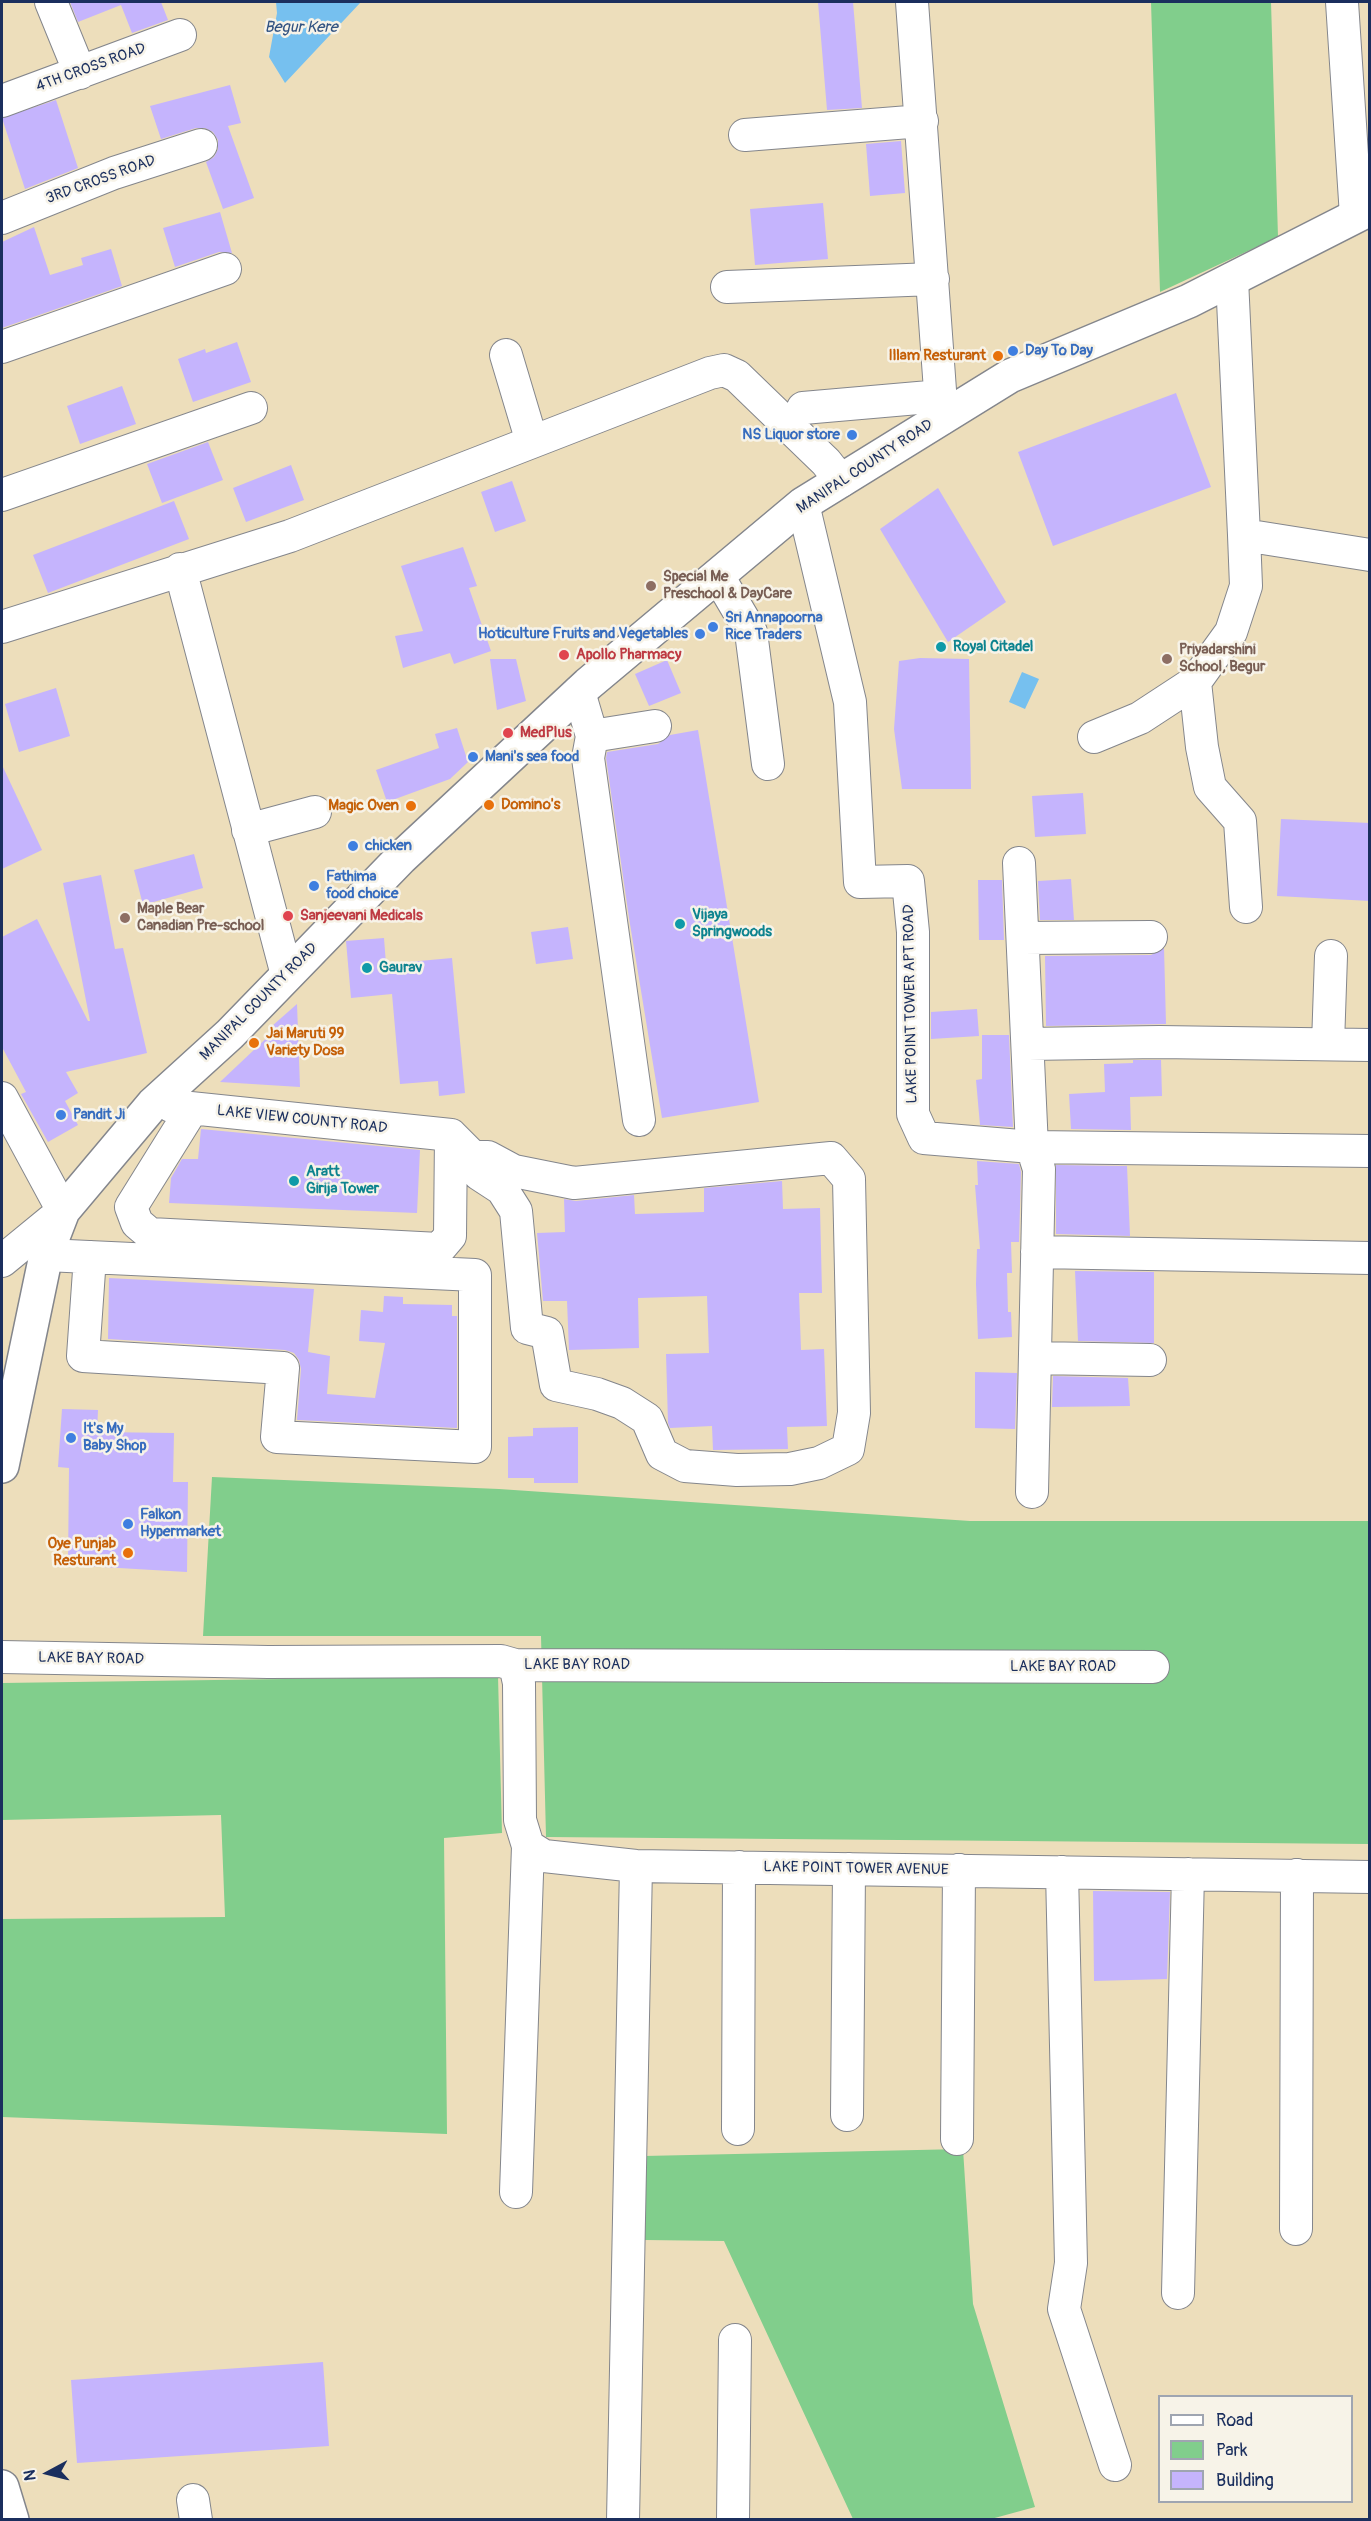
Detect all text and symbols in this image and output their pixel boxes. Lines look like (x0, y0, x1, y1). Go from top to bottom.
water label: Begur Kere (264, 18, 338, 38)
street label: 4TH CROSS ROAD (34, 40, 148, 96)
street label: 3RD CROSS ROAD (44, 152, 158, 208)
place label: Day To Day (1025, 342, 1093, 360)
marker: Day To Day (1006, 344, 1020, 358)
place label: Illam Resturant (888, 347, 986, 365)
marker: Illam Resturant (991, 349, 1005, 363)
street label: MANIPAL COUNTY ROAD (793, 416, 937, 518)
place label: NS Liquor store (742, 426, 840, 444)
marker: NS Liquor store (845, 428, 859, 442)
place label: Special Me Preschool & DayCare (663, 568, 792, 603)
marker: Special Me Preschool & DayCare (644, 579, 658, 593)
place label: Sri Annapoorna Rice Traders (725, 609, 823, 644)
marker: Sri Annapoorna Rice Traders (706, 620, 720, 634)
place label: Hoticulture Fruits and Vegetables (478, 625, 688, 643)
marker: Hoticulture Fruits and Vegetables (693, 627, 707, 641)
place label: Royal Citadel (953, 638, 1033, 656)
marker: Royal Citadel (934, 640, 948, 654)
place label: Priyadarshini School, Begur (1179, 641, 1265, 676)
place label: Apollo Pharmacy (576, 646, 681, 664)
marker: Apollo Pharmacy (557, 648, 571, 662)
marker: Priyadarshini School, Begur (1160, 652, 1174, 666)
place label: MedPlus (520, 724, 572, 742)
marker: MedPlus (501, 726, 515, 740)
place label: Mani's sea food (485, 748, 579, 766)
marker: Mani's sea food (466, 750, 480, 764)
place label: Domino's (501, 796, 560, 814)
place label: Magic Oven (328, 797, 399, 815)
marker: Domino's (482, 798, 496, 812)
marker: Magic Oven (404, 799, 418, 813)
place label: chicken (365, 837, 412, 855)
marker: chicken (346, 839, 360, 853)
place label: Fathima food choice (326, 868, 398, 903)
marker: Fathima food choice (307, 879, 321, 893)
place label: Maple Bear Canadian Pre-school (137, 900, 264, 935)
street label: LAKE POINT TOWER APT ROAD (900, 904, 922, 1104)
place label: Vijaya Springwoods (692, 906, 772, 941)
place label: Sanjeevani Medicals (300, 907, 423, 925)
marker: Sanjeevani Medicals (281, 909, 295, 923)
marker: Maple Bear Canadian Pre-school (118, 911, 132, 925)
marker: Vijaya Springwoods (673, 917, 687, 931)
street label: MANIPAL COUNTY ROAD (196, 939, 322, 1065)
place label: Gaurav (379, 959, 422, 977)
marker: Gaurav (360, 961, 374, 975)
place label: Jai Maruti 99 Variety Dosa (266, 1025, 344, 1060)
marker: Jai Maruti 99 Variety Dosa (247, 1036, 261, 1050)
street label: LAKE VIEW COUNTY ROAD (216, 1102, 388, 1138)
place label: Pandit Ji (73, 1106, 125, 1124)
marker: Pandit Ji (54, 1108, 68, 1122)
place label: Aratt Girija Tower (306, 1163, 379, 1198)
marker: Aratt Girija Tower (287, 1174, 301, 1188)
place label: It's My Baby Shop (83, 1420, 147, 1455)
marker: It's My Baby Shop (64, 1431, 78, 1445)
place label: Falkon Hypermarket (140, 1506, 221, 1541)
marker: Falkon Hypermarket (121, 1517, 135, 1531)
place label: Oye Punjab Resturant (47, 1535, 116, 1570)
marker: Oye Punjab Resturant (121, 1546, 135, 1560)
street label: LAKE BAY ROAD (38, 1649, 144, 1669)
street label: LAKE BAY ROAD (524, 1656, 630, 1674)
street label: LAKE BAY ROAD (1010, 1658, 1116, 1676)
street label: LAKE POINT TOWER AVENUE (763, 1858, 949, 1880)
legend (1158, 2395, 1353, 2503)
text: Road (1216, 2409, 1253, 2432)
text: Park (1216, 2439, 1248, 2462)
north arrow (18, 2443, 78, 2503)
text: N (20, 2469, 41, 2482)
text: Building (1216, 2469, 1274, 2492)

